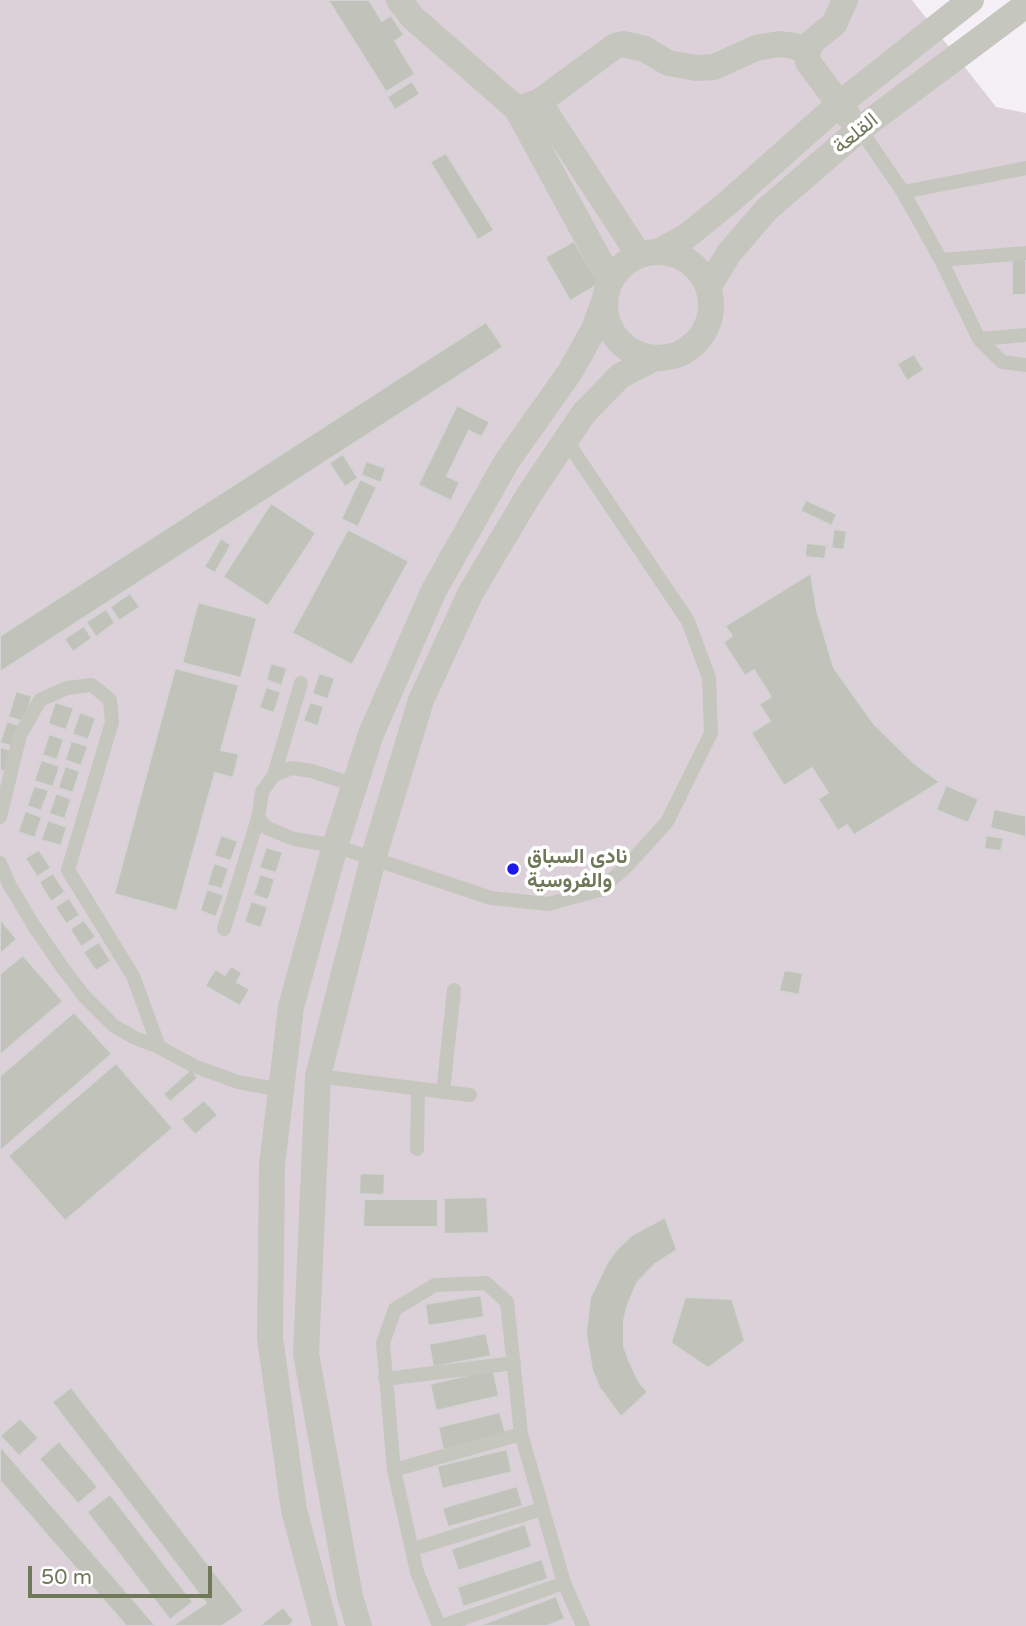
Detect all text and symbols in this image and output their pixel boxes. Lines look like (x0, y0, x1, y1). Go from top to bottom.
street label: القلعة (828, 108, 884, 160)
place label: نادي السباق والفروسية (527, 844, 628, 894)
marker: نادي السباق والفروسية (505, 861, 521, 877)
scale bar (32, 1552, 215, 1596)
text: 50 m (41, 1565, 92, 1590)

